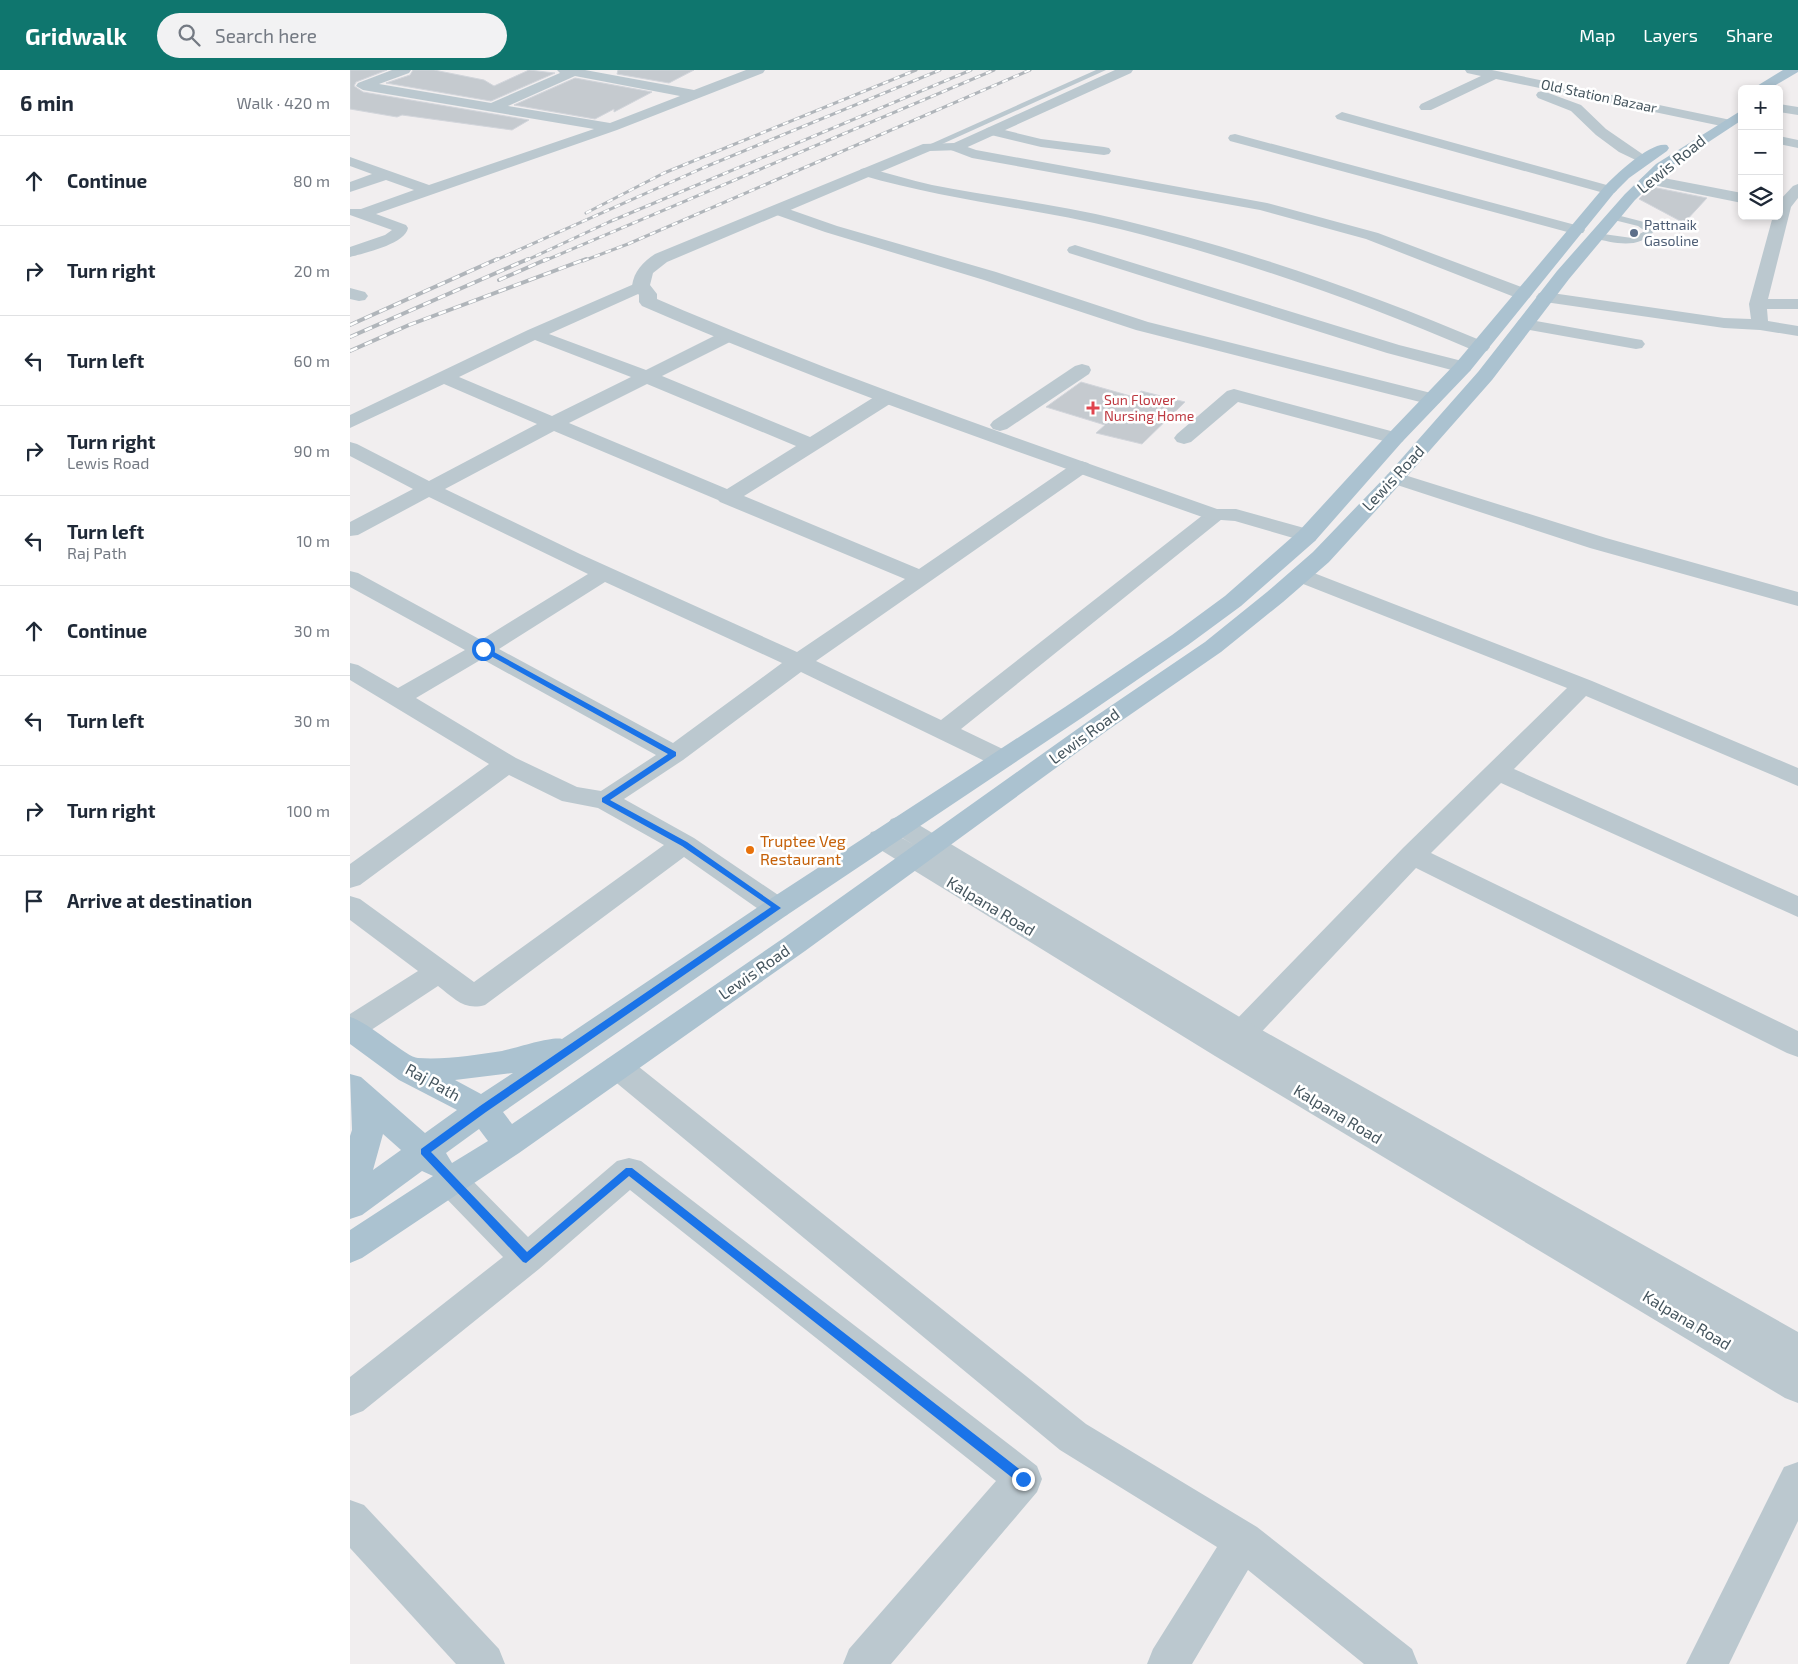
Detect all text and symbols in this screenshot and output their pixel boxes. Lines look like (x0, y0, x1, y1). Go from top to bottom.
search box (157, 13, 507, 58)
text: Gridwalk (25, 21, 127, 50)
icon: search (175, 21, 203, 49)
text: Search here (215, 24, 317, 47)
text: Map (1579, 24, 1615, 46)
text: Layers (1643, 24, 1698, 46)
text: Share (1726, 24, 1773, 46)
street label: Old Station Bazaar (1540, 75, 1659, 116)
map controls (1738, 85, 1783, 220)
button: + (1738, 85, 1783, 130)
text: 6 min (20, 90, 74, 115)
text: Walk · 420 m (237, 93, 330, 112)
street label: Lewis Road (1633, 130, 1709, 197)
button: − (1738, 130, 1783, 175)
icon: ahead (20, 167, 48, 195)
text: Continue (67, 169, 147, 192)
text: 80 m (293, 171, 330, 190)
button: layers (1738, 175, 1783, 220)
place label: Pattnaik Gasoline (1644, 216, 1699, 249)
marker: Pattnaik Gasoline (1628, 227, 1640, 239)
icon: right (20, 257, 48, 285)
text: Turn right (67, 259, 155, 282)
text: 20 m (294, 261, 330, 280)
icon: left (20, 347, 48, 375)
text: Turn left (67, 349, 144, 372)
text: 60 m (294, 351, 330, 370)
place label: Sun Flower Nursing Home (1104, 391, 1194, 424)
marker: Sun Flower Nursing Home (1086, 401, 1100, 415)
text: Turn right (67, 430, 155, 453)
icon: right (20, 437, 48, 465)
text: 90 m (294, 441, 330, 460)
street label: Lewis Road (1358, 441, 1428, 514)
text: Lewis Road (67, 453, 149, 472)
text: Turn left (67, 520, 144, 543)
icon: left (20, 527, 48, 555)
text: 10 m (296, 531, 330, 550)
text: Raj Path (67, 543, 127, 562)
icon: ahead (20, 617, 48, 645)
text: Continue (67, 619, 147, 642)
text: 30 m (294, 621, 330, 640)
route start (472, 638, 495, 661)
street label: Lewis Road (1045, 704, 1123, 768)
icon: left (20, 707, 48, 735)
text: Turn left (67, 709, 144, 732)
text: 30 m (294, 711, 330, 730)
icon: right (20, 797, 48, 825)
text: Turn right (67, 799, 155, 822)
text: 100 m (287, 801, 330, 820)
place label: Truptee Veg Restaurant (760, 831, 846, 868)
marker: Truptee Veg Restaurant (744, 844, 756, 856)
street label: Kalpana Road (944, 872, 1039, 939)
icon: arrive (20, 887, 48, 915)
text: Arrive at destination (67, 889, 252, 912)
street label: Lewis Road (714, 940, 793, 1003)
street label: Raj Path (402, 1059, 464, 1105)
street label: Kalpana Road (1291, 1080, 1386, 1147)
street label: Kalpana Road (1640, 1286, 1735, 1353)
route end (1012, 1468, 1035, 1491)

